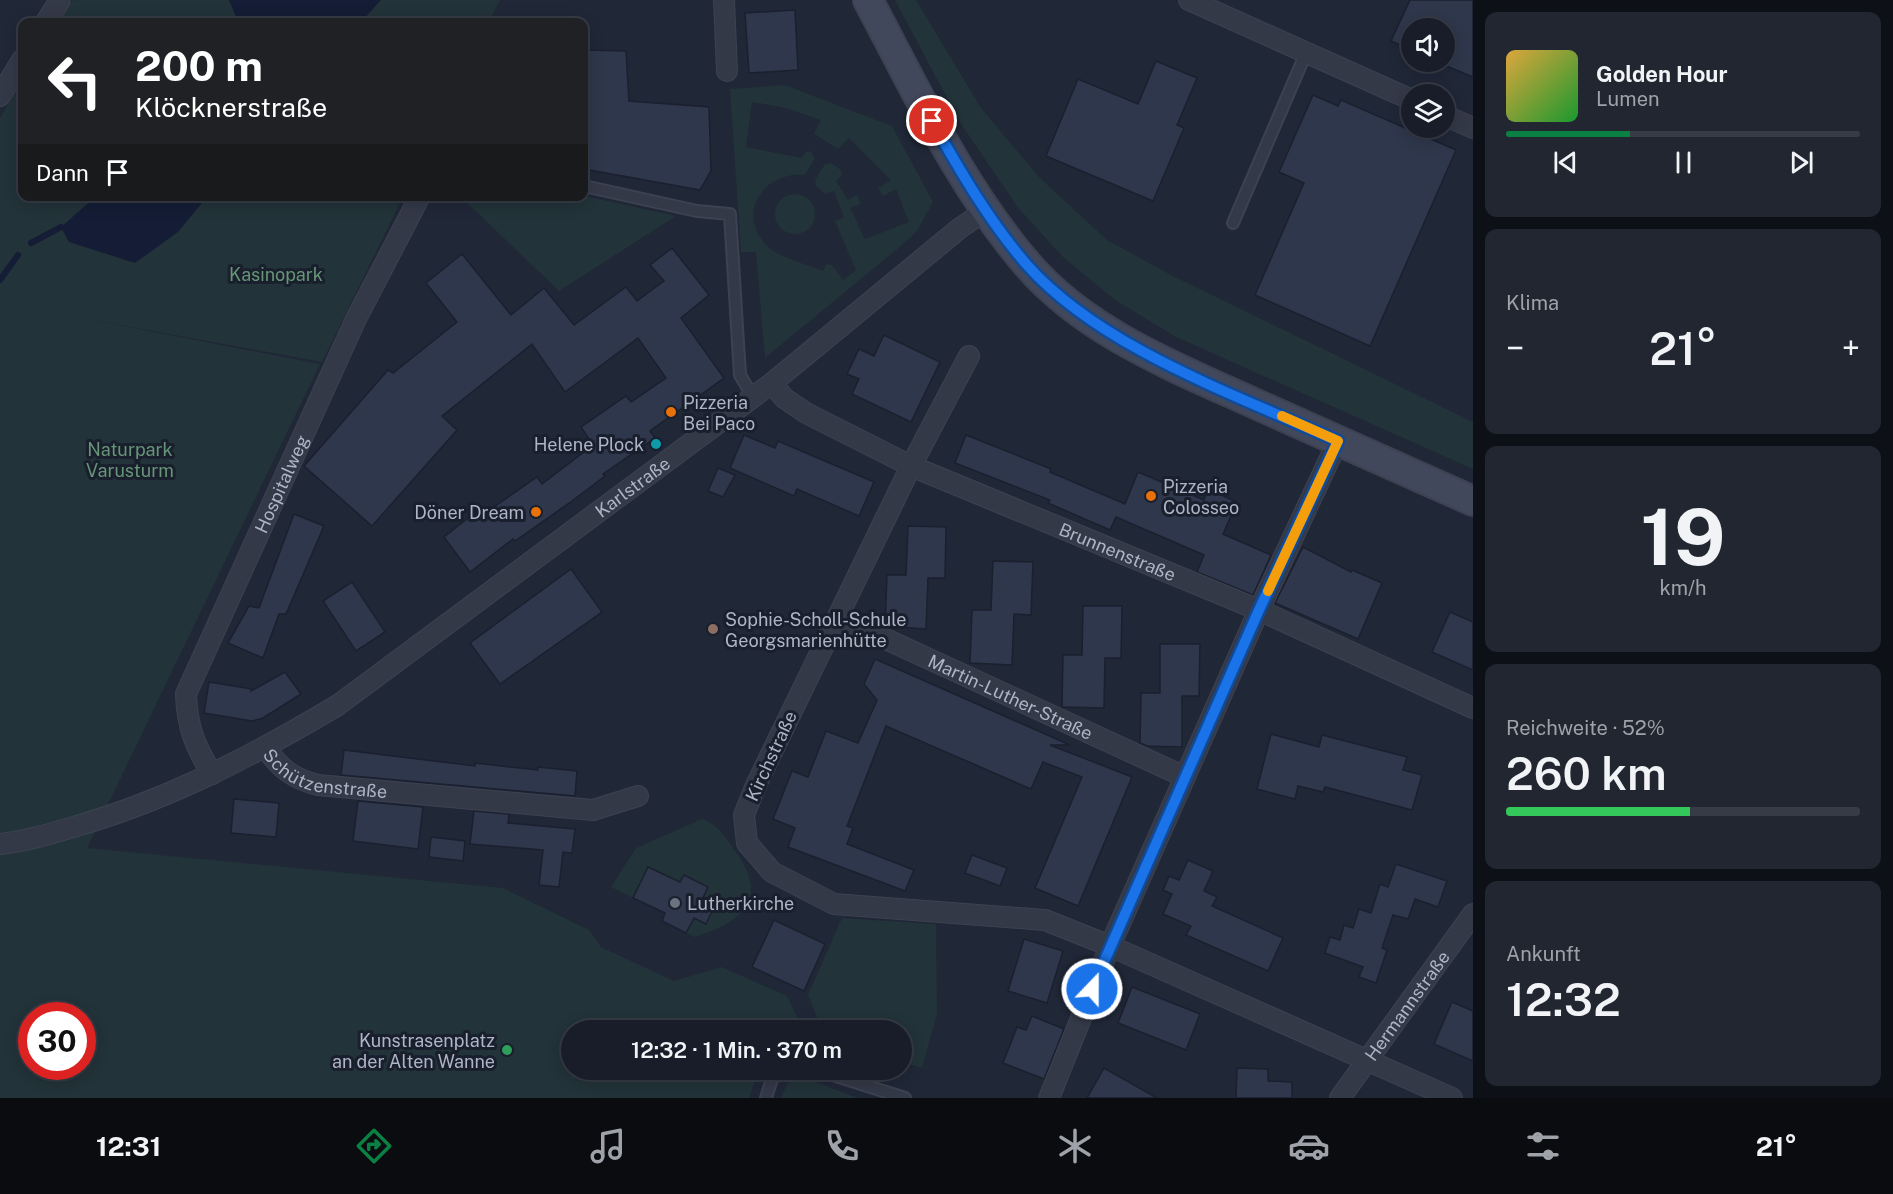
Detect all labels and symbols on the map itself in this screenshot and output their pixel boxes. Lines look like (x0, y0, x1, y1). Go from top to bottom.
pin (906, 95, 957, 146)
park label: Kasinopark (229, 264, 323, 285)
place label: Pizzeria Bei Paco (683, 392, 755, 434)
marker: Pizzeria Bei Paco (664, 405, 678, 419)
street label: Hospitalweg (250, 432, 313, 536)
place label: Helene Plock (534, 434, 644, 455)
marker: Helene Plock (649, 437, 663, 451)
park label: Naturpark Varusturm (86, 439, 174, 481)
street label: Karlstraße (591, 452, 674, 521)
place label: Pizzeria Colosseo (1163, 476, 1239, 518)
marker: Pizzeria Colosseo (1144, 489, 1158, 503)
place label: Döner Dream (414, 502, 524, 523)
marker: Döner Dream (529, 505, 543, 519)
street label: Brunnenstraße (1056, 518, 1179, 585)
place label: Sophie-Scholl-Schule Georgsmarienhütte (725, 609, 906, 651)
marker: Sophie-Scholl-Schule Georgsmarienhütte (706, 622, 720, 636)
street label: Martin-Luther-Straße (925, 650, 1096, 744)
street label: Kirchstraße (741, 708, 801, 804)
street label: Schützenstraße (259, 744, 388, 802)
place label: Lutherkirche (687, 893, 794, 914)
marker: Lutherkirche (668, 896, 682, 910)
street label: Hermannstraße (1360, 947, 1454, 1065)
position arrow (1060, 957, 1124, 1021)
speed limit sign: 30 (18, 1002, 96, 1080)
place label: Kunstrasenplatz an der Alten Wanne (332, 1030, 495, 1072)
marker: Kunstrasenplatz an der Alten Wanne (500, 1043, 514, 1057)

